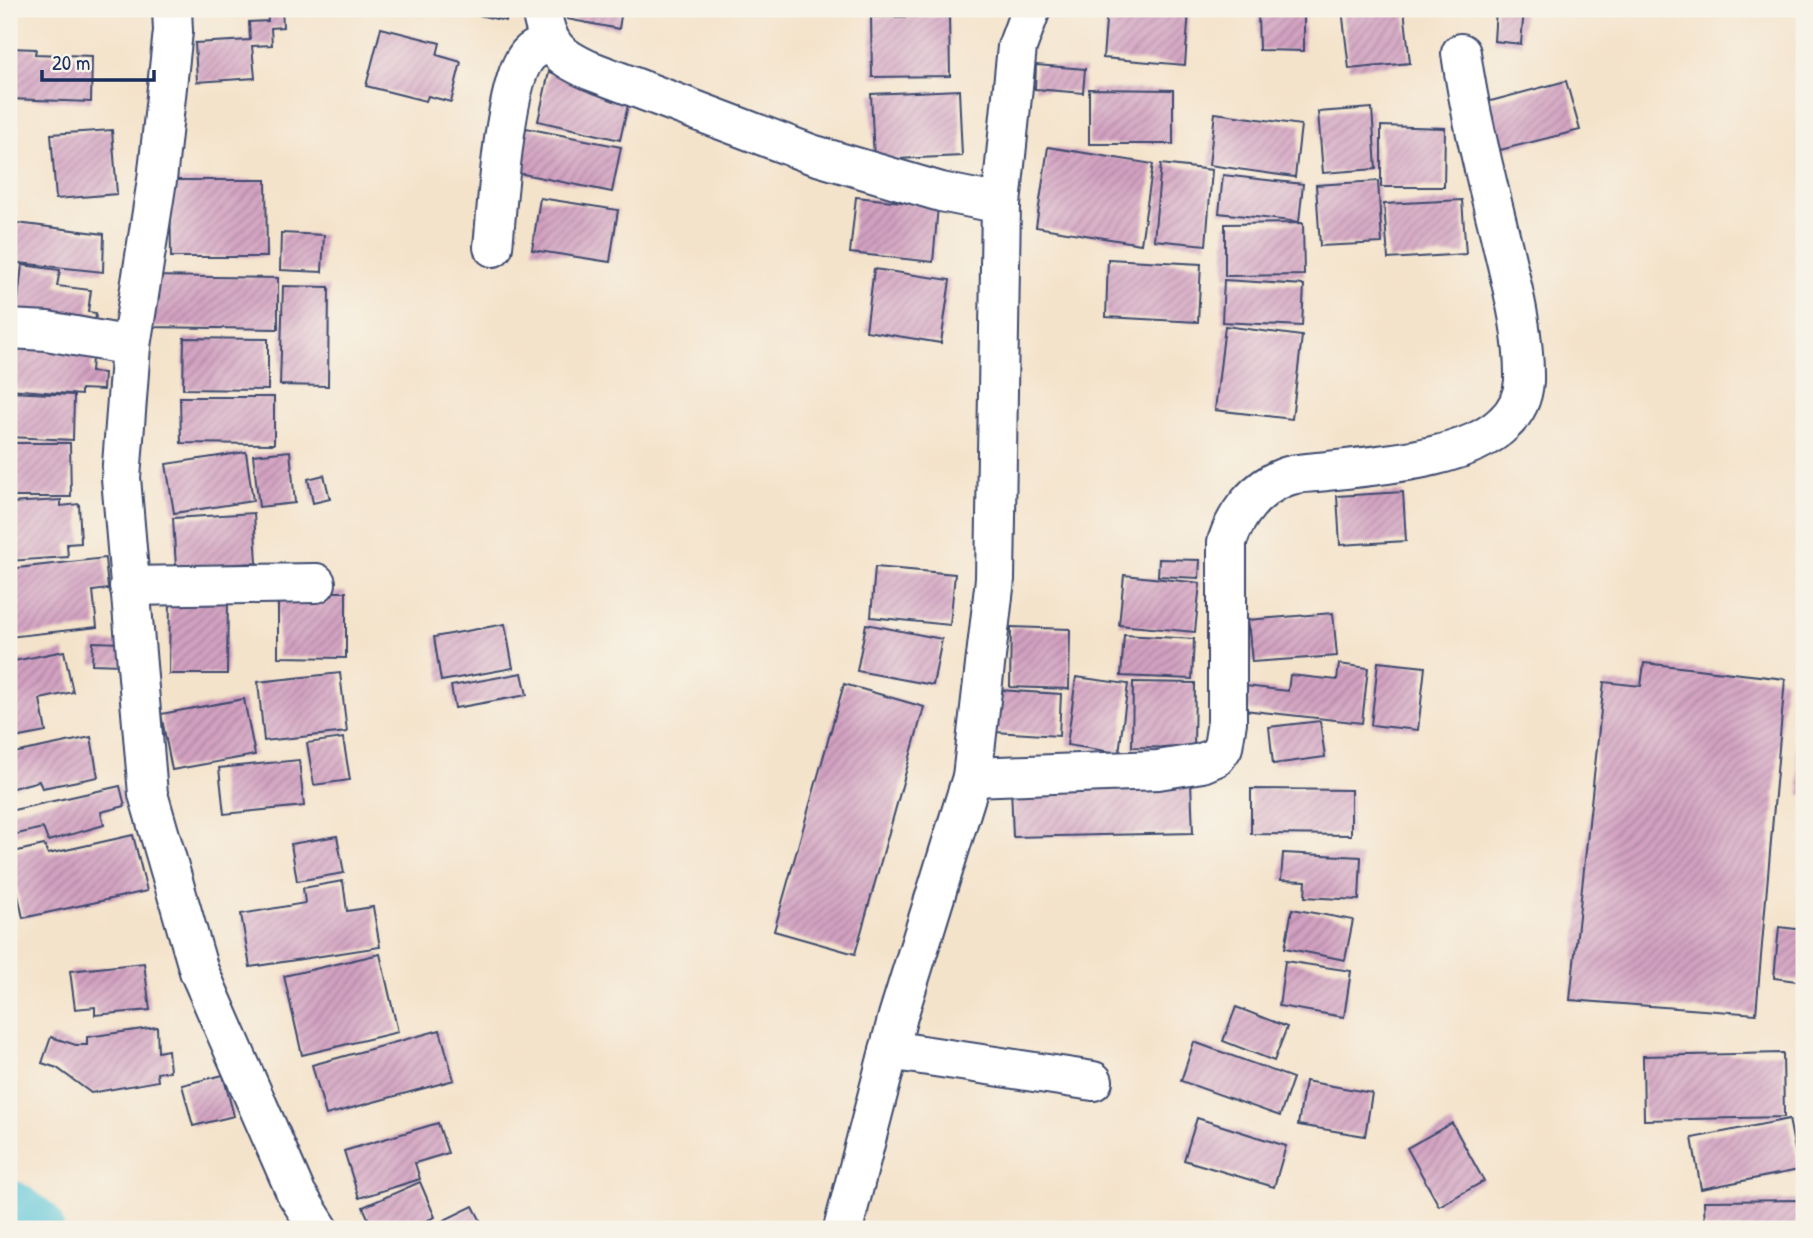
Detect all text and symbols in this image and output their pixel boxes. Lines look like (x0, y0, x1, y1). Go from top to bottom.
scale bar (42, 38, 154, 82)
text: 20 m (52, 48, 90, 77)

